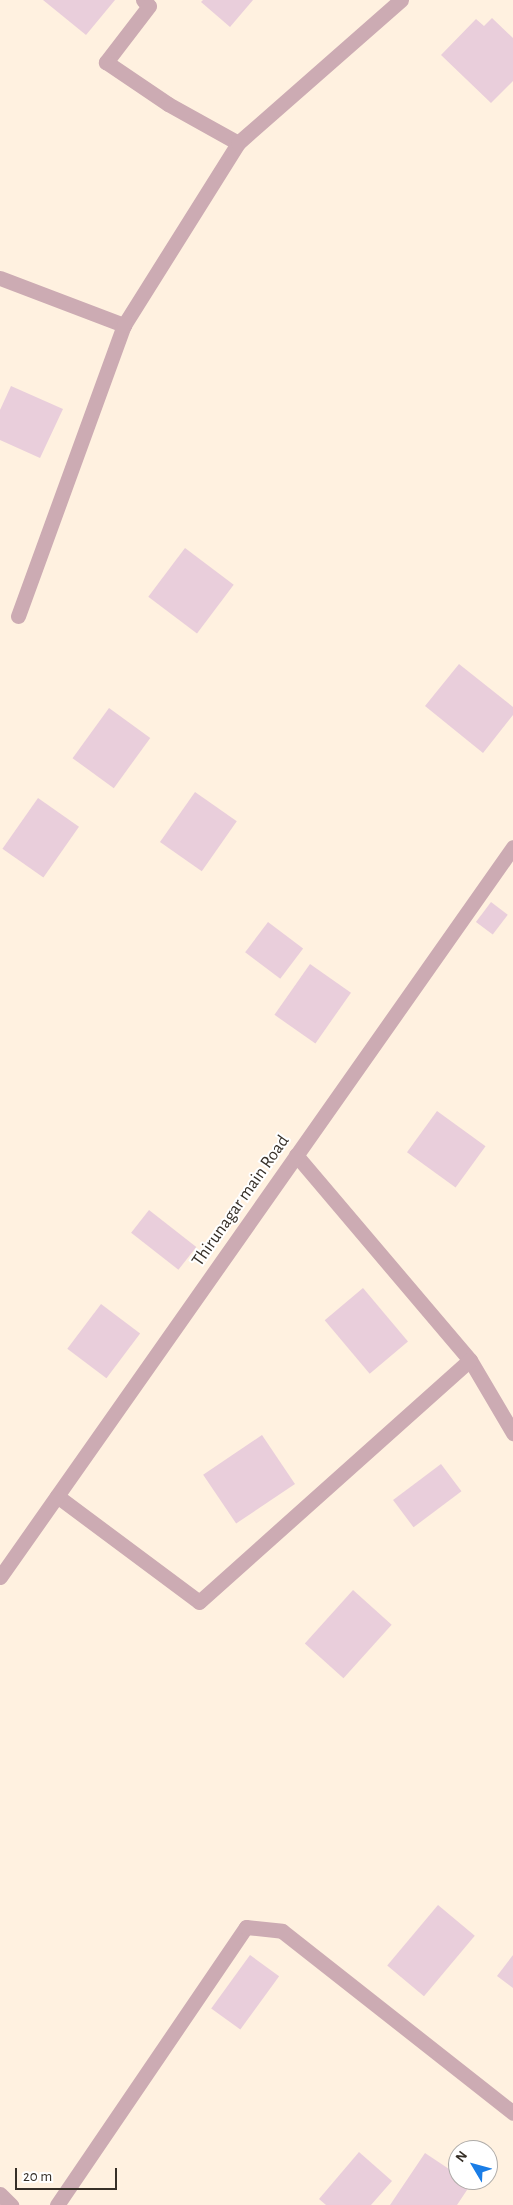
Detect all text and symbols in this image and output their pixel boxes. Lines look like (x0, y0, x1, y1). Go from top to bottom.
street label: Thirunagar main Road (188, 1131, 294, 1271)
north arrow (448, 2140, 498, 2190)
text: N (453, 2148, 470, 2165)
scale bar (18, 2158, 120, 2190)
text: 20 m (23, 2169, 52, 2184)

